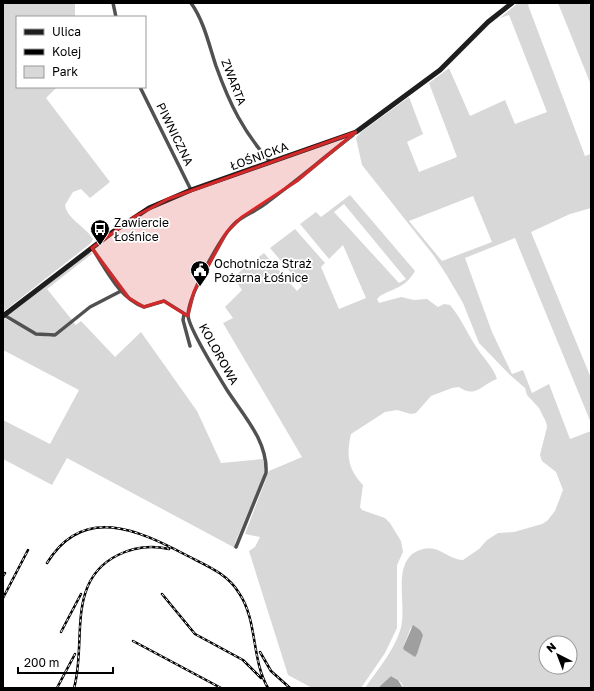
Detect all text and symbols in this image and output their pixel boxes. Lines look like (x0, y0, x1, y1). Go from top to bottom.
legend (16, 16, 146, 88)
text: Ulica (52, 24, 81, 39)
text: Kolej (52, 44, 81, 59)
street label: ZWARTA (218, 57, 250, 107)
text: Park (52, 64, 78, 79)
street label: PIWNICZNA (153, 100, 197, 168)
street label: ŁOŚNICKA (228, 139, 290, 173)
place label: Zawiercie Łośnice (114, 215, 169, 244)
bus stop icon: Zawiercie Łośnice (89, 218, 111, 246)
place label: Ochotnicza Straż Pożarna Łośnice (214, 256, 312, 285)
public building icon: Ochotnicza Straż Pożarna Łośnice (189, 259, 211, 287)
street label: KOLOROWA (196, 321, 242, 387)
north arrow (538, 635, 578, 675)
text: N (544, 640, 558, 655)
scale bar (18, 649, 113, 675)
text: 200 m (24, 655, 59, 670)

